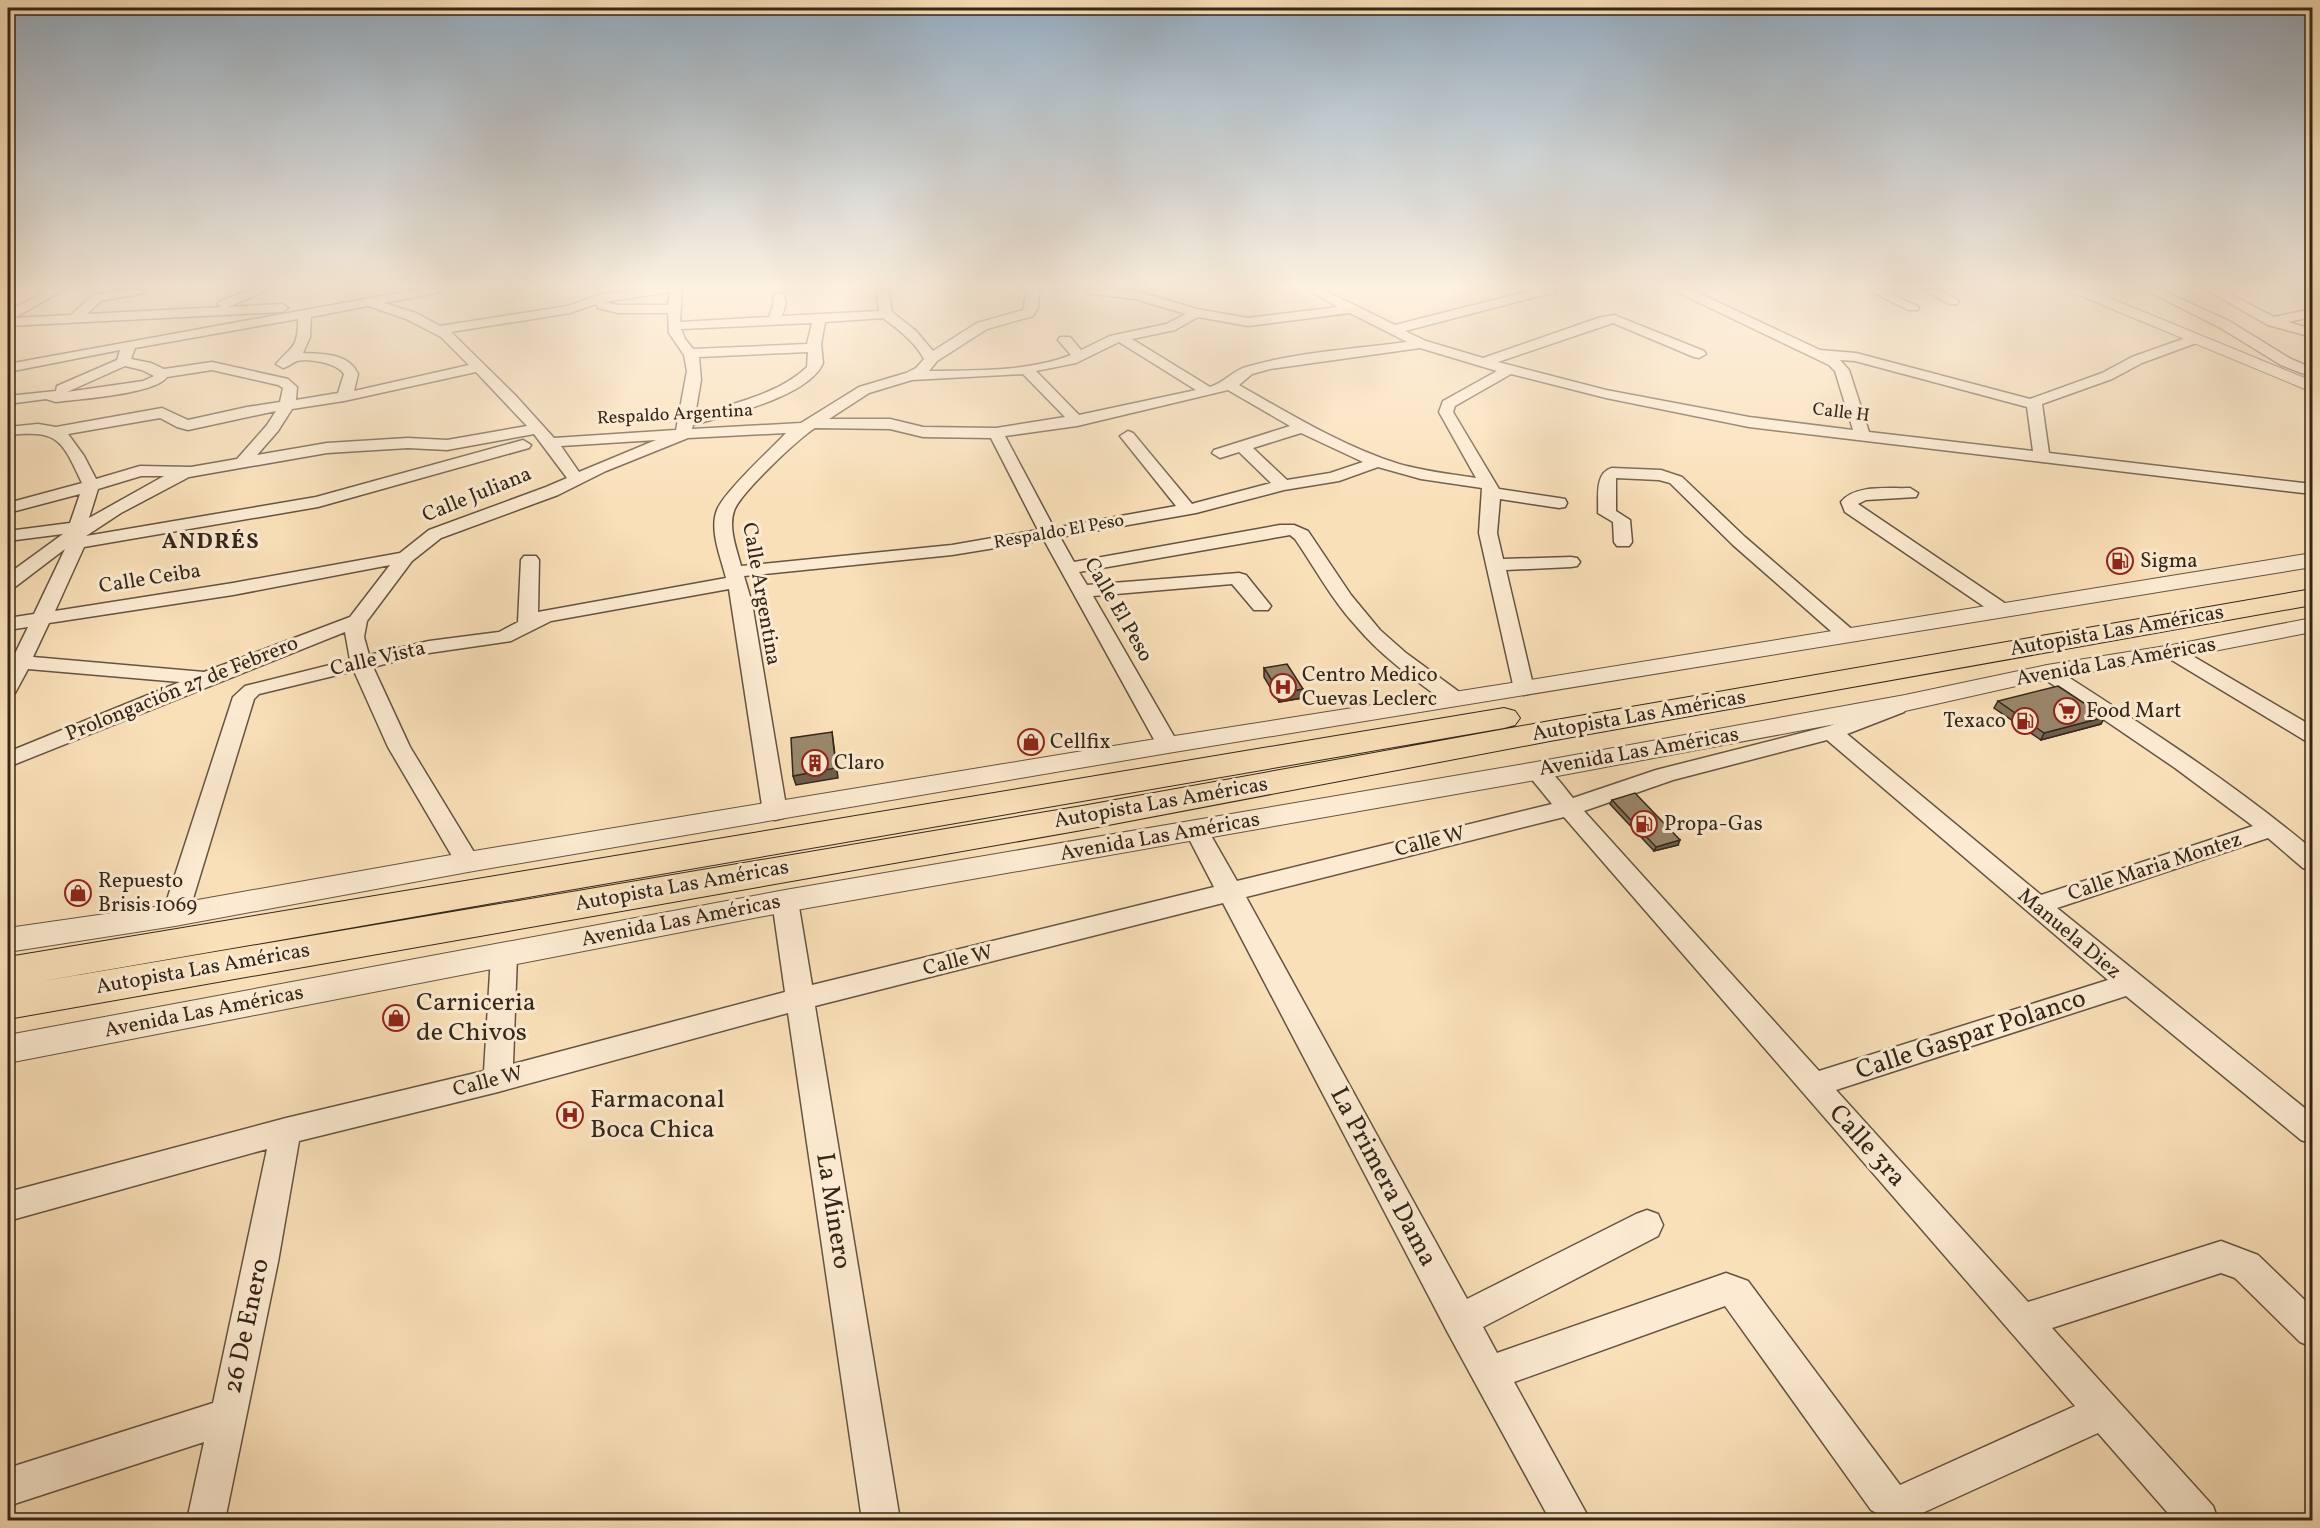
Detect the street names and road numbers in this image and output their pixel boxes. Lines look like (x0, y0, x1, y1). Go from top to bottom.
street label: Calle H (1811, 397, 1871, 429)
street label: Respaldo Argentina (596, 398, 754, 432)
street label: Calle Juliana (418, 460, 536, 530)
street label: Respaldo El Peso (992, 508, 1126, 556)
street label: Calle Argentina (734, 520, 788, 668)
street label: Calle El Peso (1076, 553, 1160, 667)
street label: Calle Ceiba (97, 557, 203, 601)
street label: Autopista Las Américas (2008, 598, 2226, 664)
street label: Prolongación 27 de Febrero (61, 629, 303, 749)
street label: Avenida Las Américas (2014, 630, 2218, 694)
street label: Calle Vista (328, 634, 428, 684)
street label: Autopista Las Américas (1530, 683, 1748, 749)
street label: Avenida Las Américas (1537, 720, 1741, 784)
street label: Autopista Las Américas (1052, 770, 1270, 836)
street label: Avenida Las Américas (1058, 805, 1262, 869)
street label: Calle W (1392, 819, 1468, 865)
street label: Calle Maria Montez (2064, 825, 2246, 909)
street label: Autopista Las Américas (573, 853, 791, 919)
street label: Manuela Diez (2011, 882, 2127, 986)
street label: Avenida Las Américas (579, 887, 783, 955)
street label: Autopista Las Américas (94, 936, 312, 1002)
street label: Calle W (920, 938, 996, 984)
street label: Avenida Las Américas (102, 978, 306, 1046)
street label: Calle Gaspar Polanco (1851, 981, 2091, 1089)
street label: Calle W (450, 1059, 526, 1105)
street label: La Primera Dama (1320, 1081, 1446, 1273)
street label: Calle 3ra (1820, 1097, 1914, 1195)
street label: La Minero (806, 1150, 860, 1272)
street label: 26 De Enero (215, 1255, 279, 1397)

